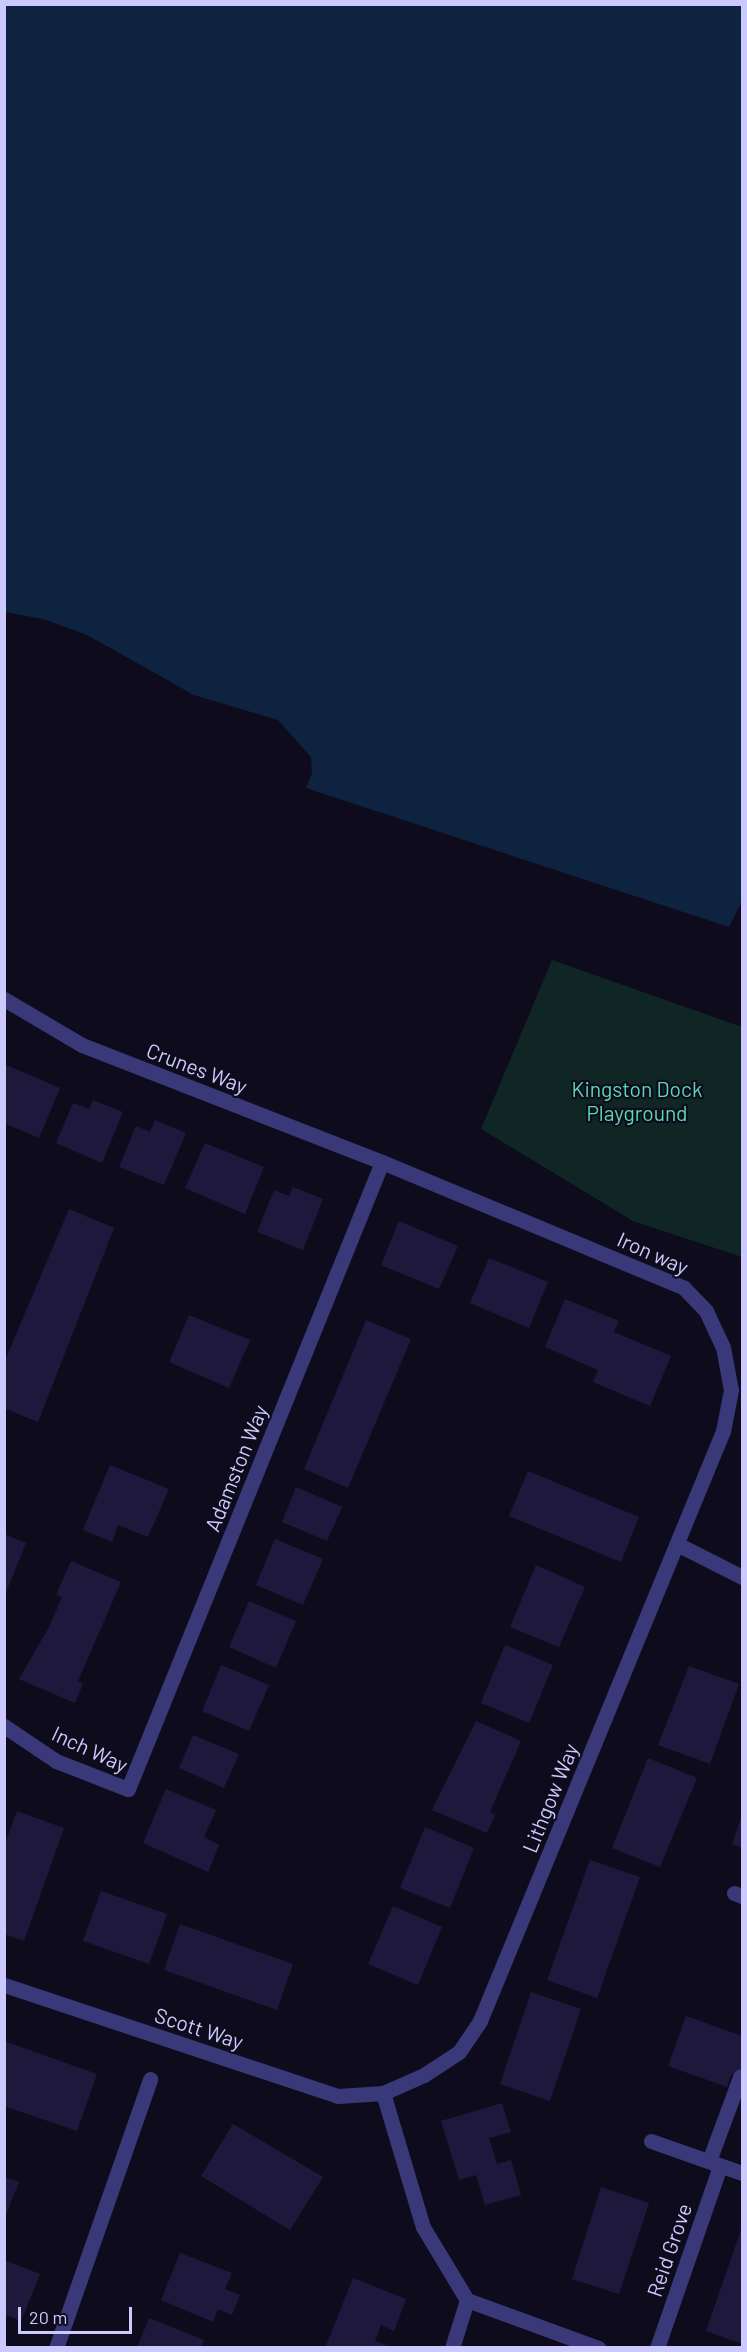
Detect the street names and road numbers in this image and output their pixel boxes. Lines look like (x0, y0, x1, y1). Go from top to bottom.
street label: Crunes Way (143, 1037, 251, 1099)
street label: Iron way (614, 1226, 692, 1280)
street label: Adamston Way (199, 1401, 273, 1535)
street label: Inch Way (48, 1721, 132, 1777)
street label: Lithgow Way (517, 1740, 583, 1856)
street label: Scott Way (152, 2002, 246, 2054)
street label: Reid Grove (641, 2200, 697, 2300)

